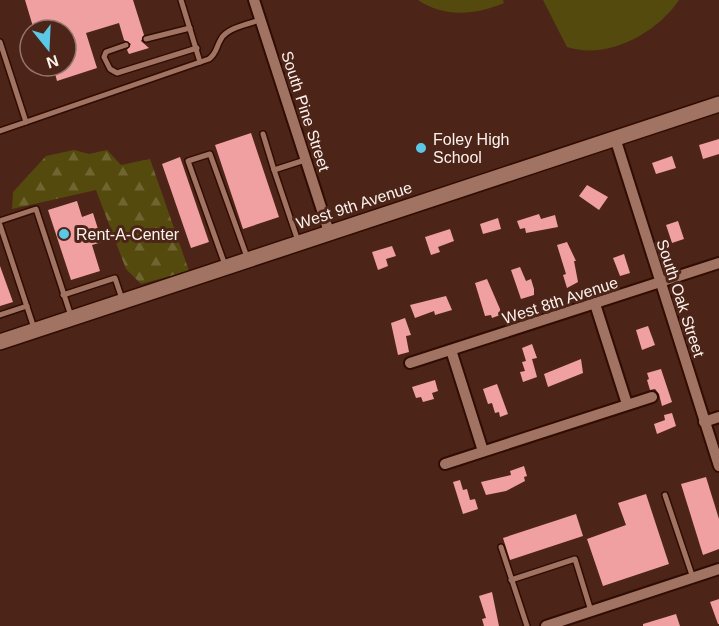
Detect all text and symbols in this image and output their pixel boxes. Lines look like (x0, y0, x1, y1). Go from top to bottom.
north arrow (18, 18, 78, 78)
street label: South Pine Street (278, 49, 333, 174)
text: N (44, 52, 61, 72)
place label: Foley High School (433, 131, 509, 166)
marker: Foley High School (414, 141, 428, 155)
street label: West 9th Avenue (294, 179, 414, 232)
place label: Rent-A-Center (76, 226, 180, 243)
marker: Rent-A-Center (57, 227, 71, 241)
street label: South Oak Street (653, 237, 708, 360)
street label: West 8th Avenue (500, 274, 620, 327)

